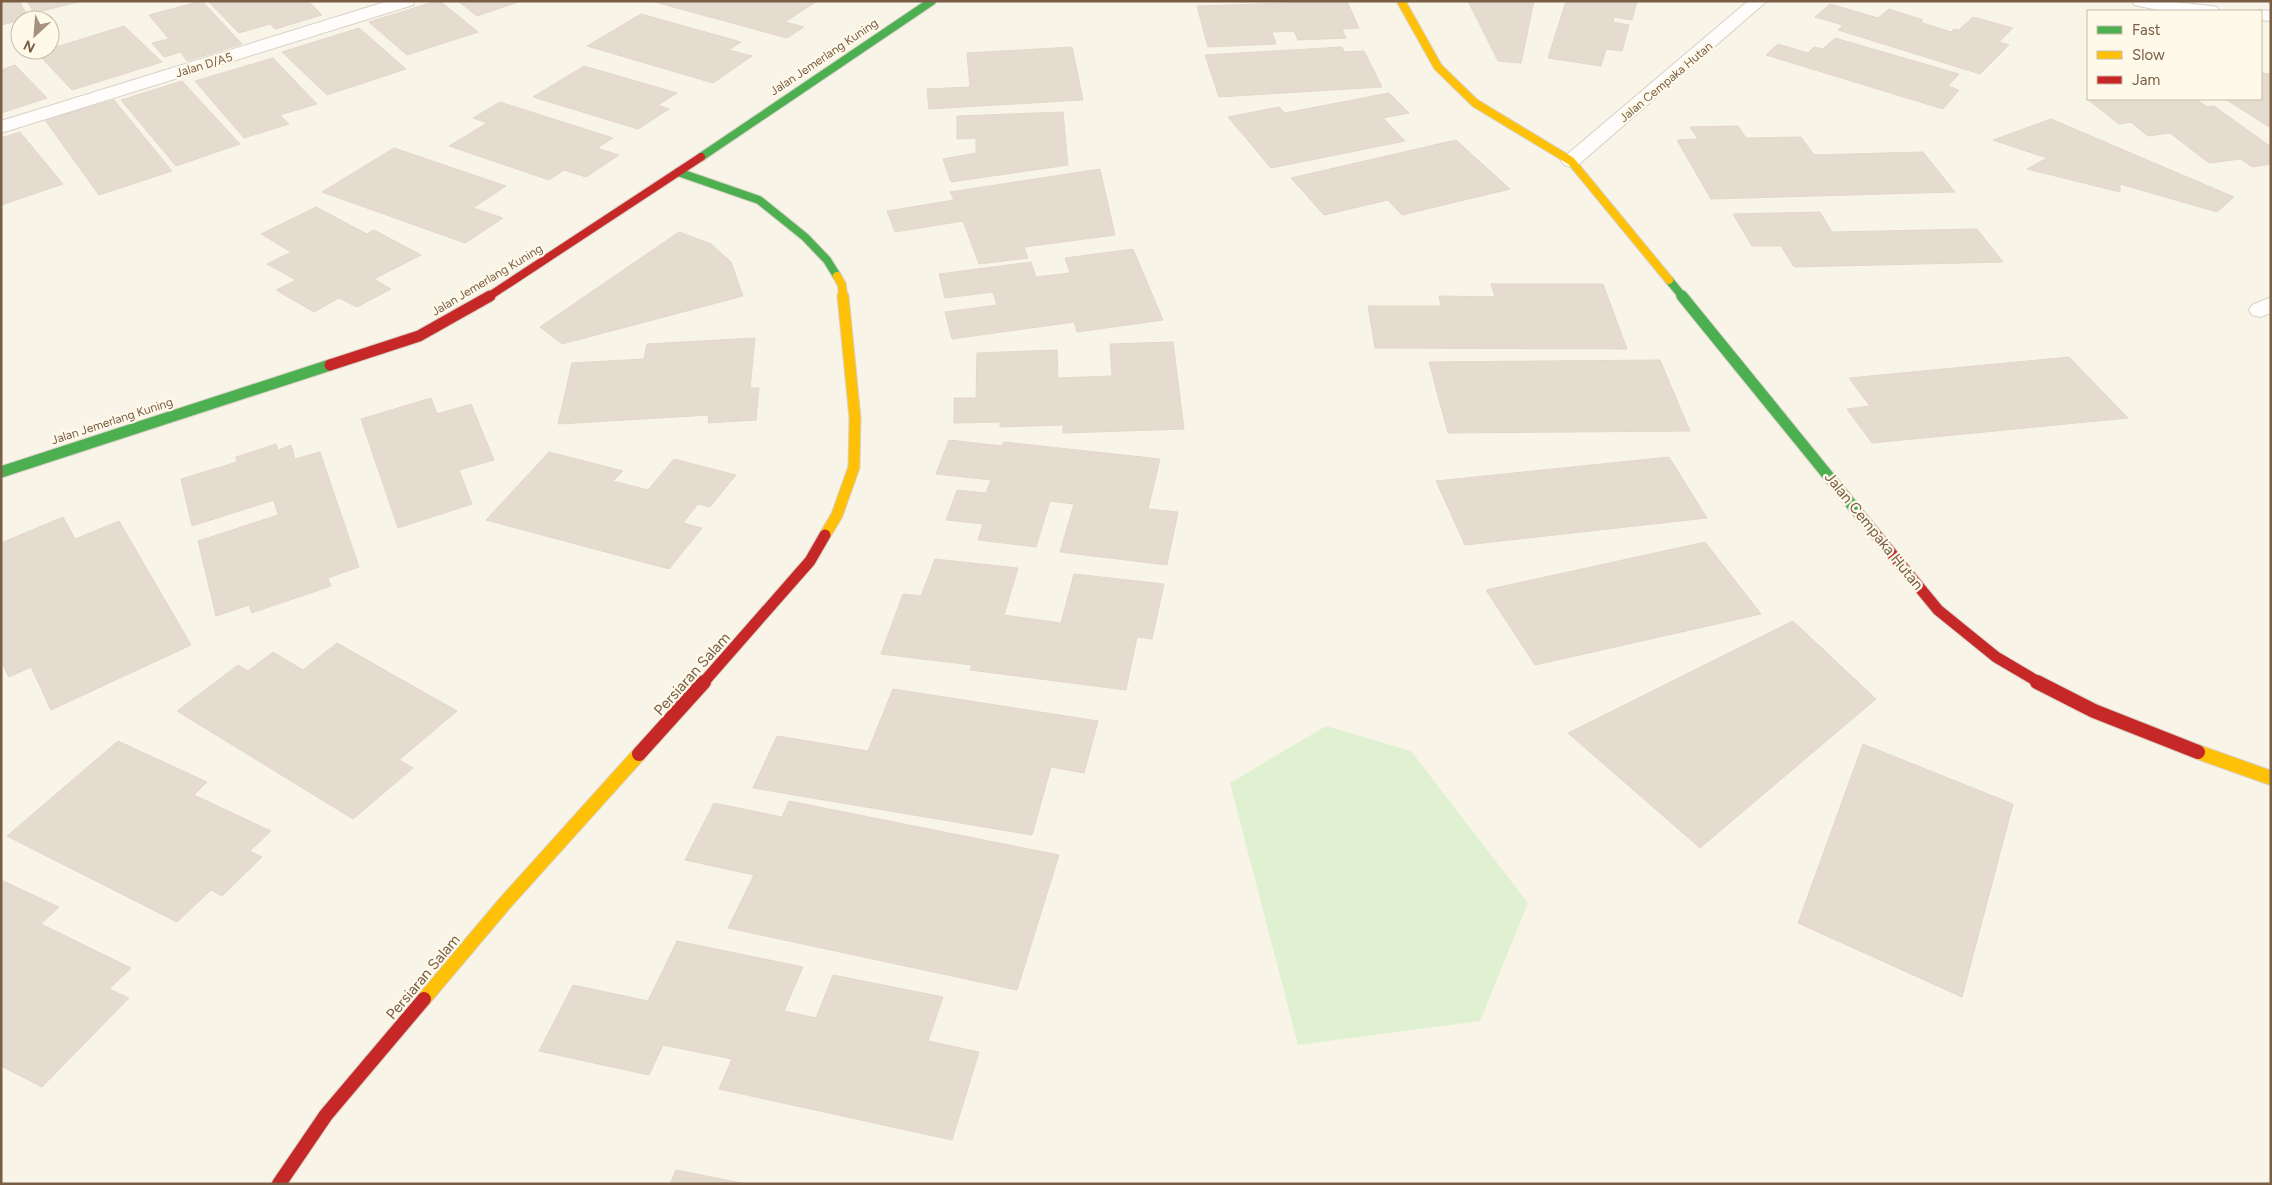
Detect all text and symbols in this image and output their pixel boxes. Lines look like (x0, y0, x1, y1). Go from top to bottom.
north arrow (10, 10, 60, 60)
legend (2087, 10, 2262, 100)
street label: Jalan Jemerlang Kuning (767, 16, 881, 98)
text: Fast (2132, 21, 2161, 39)
text: N (21, 36, 38, 56)
street label: Jalan Cempaka Hutan (1617, 39, 1716, 125)
text: Slow (2132, 46, 2165, 64)
street label: Jalan D/A5 (174, 50, 234, 80)
text: Jam (2132, 71, 2160, 89)
street label: Jalan Jemerlang Kuning (429, 241, 545, 319)
street label: Jalan Jemerlang Kuning (49, 395, 175, 447)
street label: Jalan Cempaka Hutan (1821, 468, 1927, 594)
street label: Persiaran Salam (650, 629, 734, 719)
street label: Persiaran Salam (382, 931, 464, 1023)

